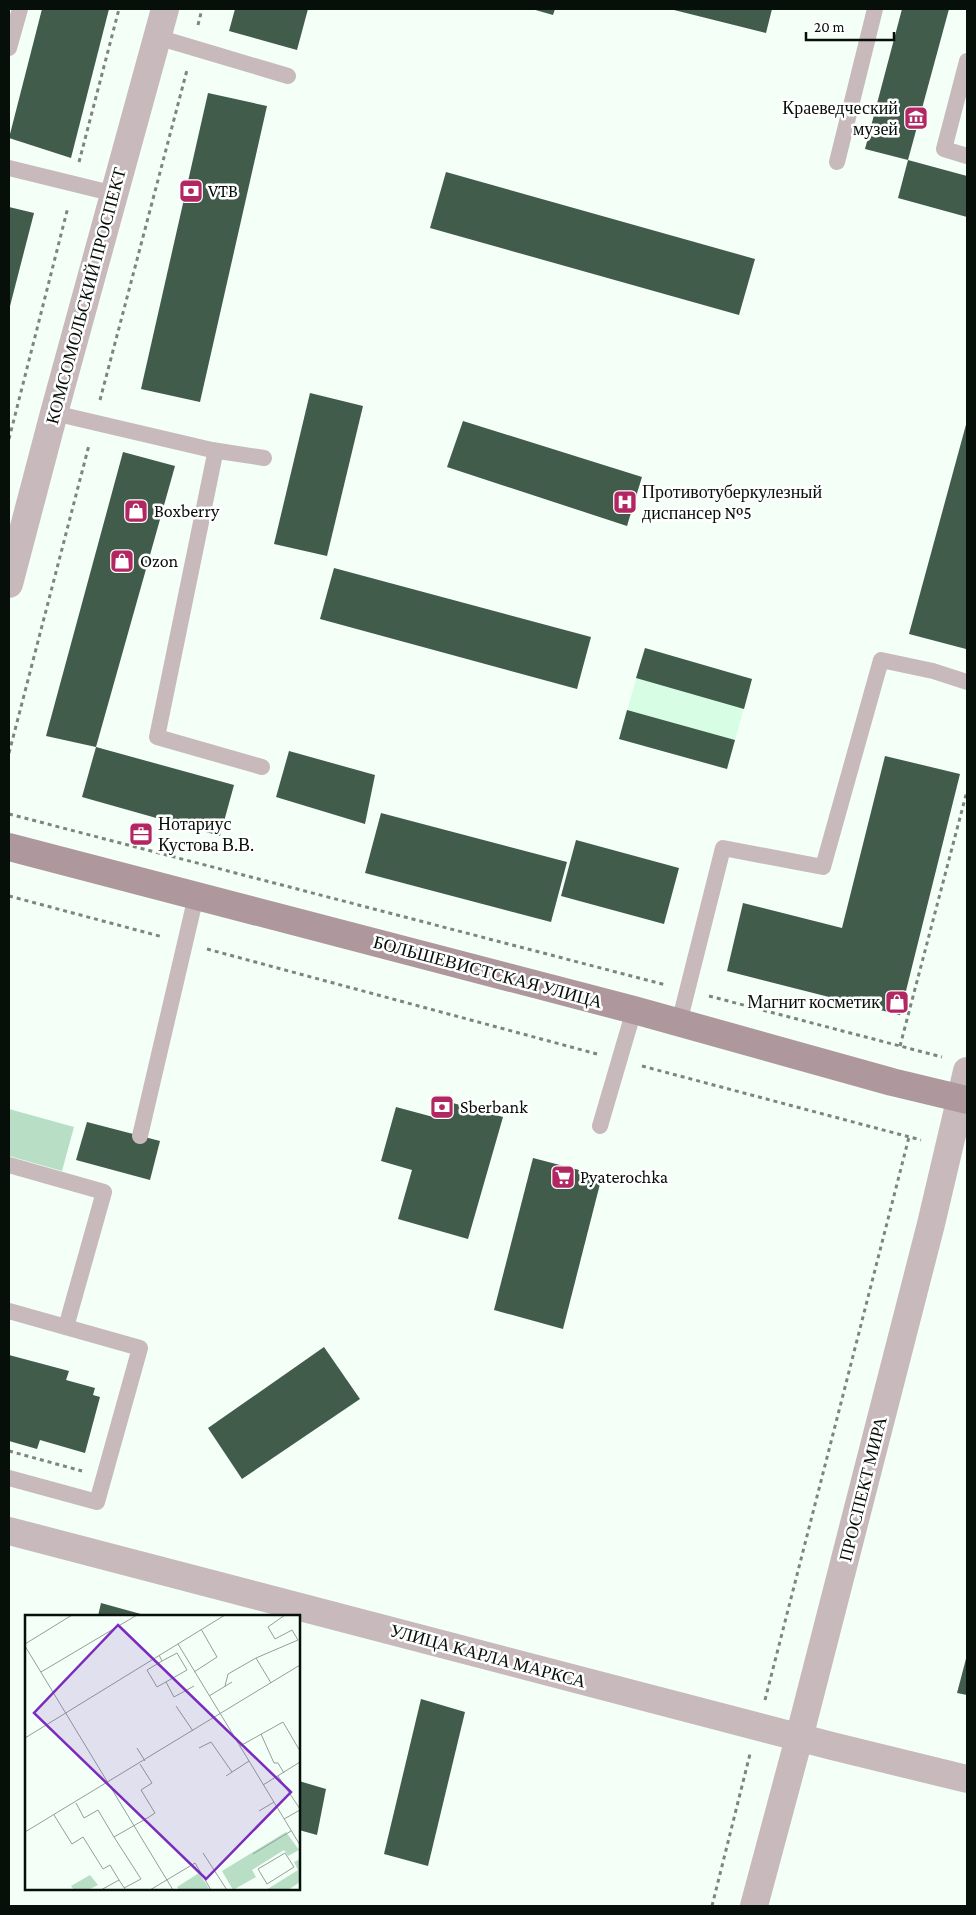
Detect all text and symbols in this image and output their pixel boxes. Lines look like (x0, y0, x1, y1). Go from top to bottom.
scale bar (806, 10, 894, 42)
text: 20 m (814, 19, 845, 35)
place label: Краеведческий музей (782, 98, 898, 139)
museum icon: Краеведческий музей (903, 105, 929, 131)
street label: КОМСОМОЛЬСКИЙ ПРОСПЕКТ (42, 166, 130, 426)
bank icon: VTB (178, 178, 204, 204)
place label: VTB (208, 181, 238, 201)
place label: Противотуберкулезный диспансер №5 (642, 482, 822, 523)
hospital icon: Противотуберкулезный диспансер №5 (612, 489, 638, 515)
shop icon: Boxberry (123, 498, 149, 524)
place label: Boxberry (154, 501, 220, 521)
shop icon: Ozon (109, 548, 135, 574)
place label: Ozon (140, 551, 179, 571)
place label: Нотариус Кустова В.В. (158, 814, 254, 855)
office icon: Нотариус Кустова В.В. (128, 821, 154, 847)
street label: БОЛЬШЕВИСТСКАЯ УЛИЦА (371, 932, 605, 1012)
shop icon: Магнит косметик (884, 989, 910, 1015)
place label: Магнит косметик (747, 992, 880, 1012)
bank icon: Sberbank (429, 1094, 455, 1120)
place label: Sberbank (460, 1097, 528, 1117)
supermarket icon: Pyaterochka (550, 1164, 576, 1190)
place label: Pyaterochka (580, 1167, 668, 1187)
street label: ПРОСПЕКТ МИРА (835, 1415, 891, 1563)
inset map (25, 1615, 300, 1890)
street label: УЛИЦА КАРЛА МАРКСА (388, 1620, 588, 1692)

